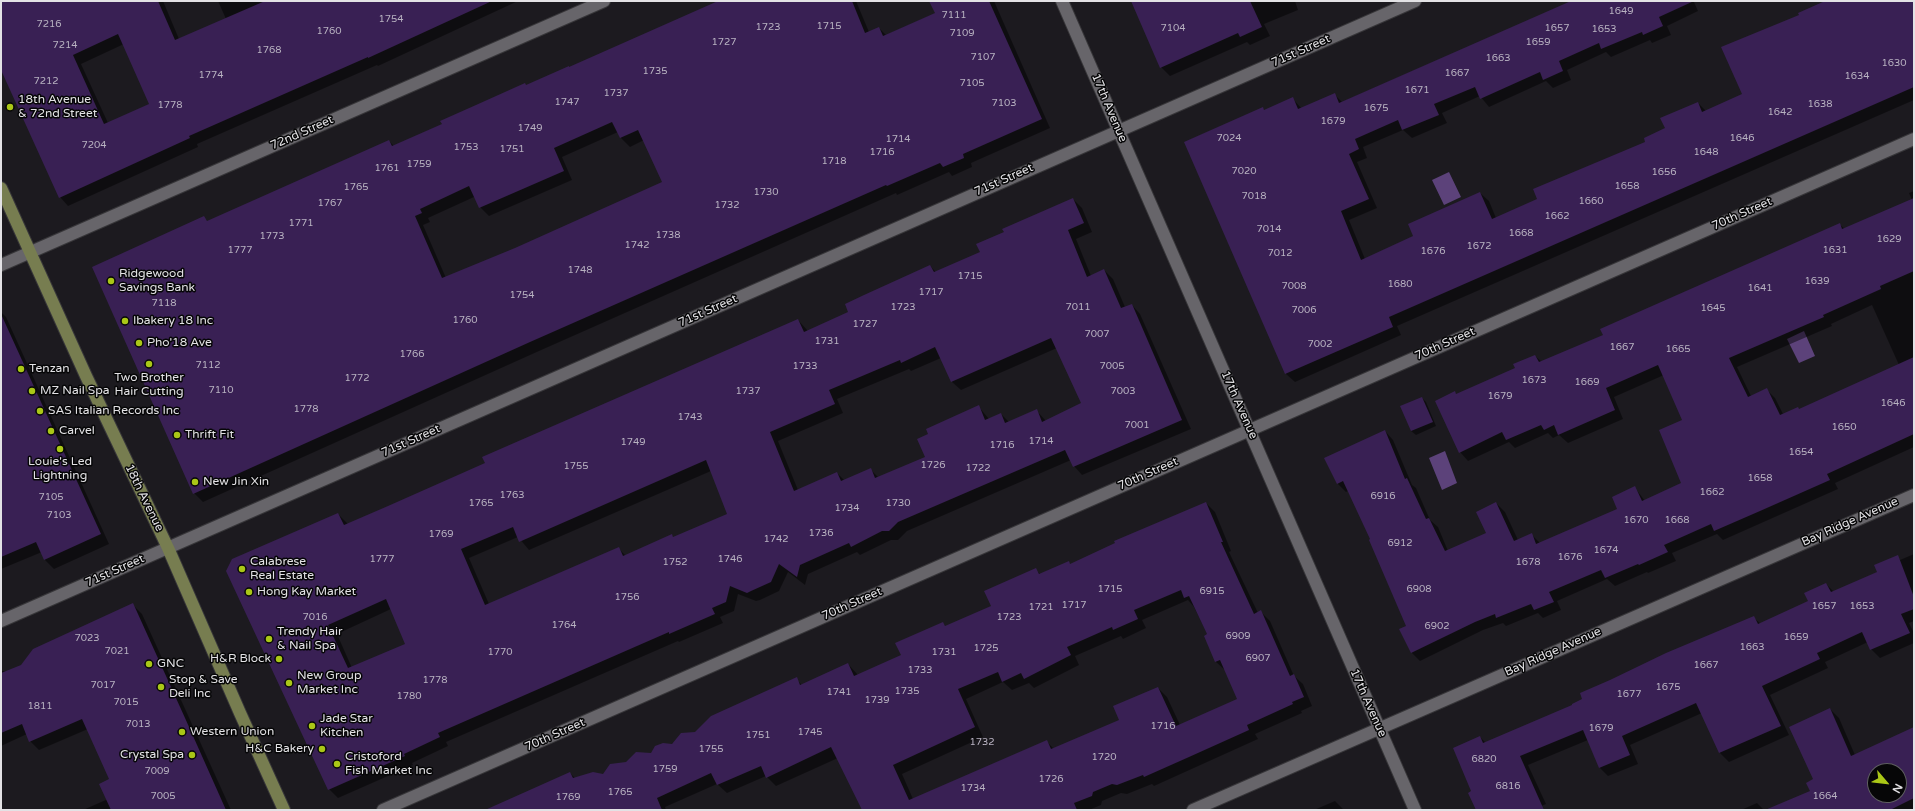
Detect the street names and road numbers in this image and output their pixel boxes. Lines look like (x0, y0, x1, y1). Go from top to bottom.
street label: 71st Street (1269, 32, 1333, 70)
street label: 17th Avenue (1088, 72, 1130, 144)
street label: 72nd Street (268, 113, 336, 153)
street label: 71st Street (972, 161, 1036, 199)
street label: 70th Street (1710, 194, 1774, 234)
street label: 71st Street (676, 292, 740, 330)
street label: 70th Street (1413, 324, 1477, 364)
street label: 17th Avenue (1218, 369, 1260, 441)
street label: 71st Street (379, 422, 443, 460)
street label: 70th Street (1116, 454, 1180, 494)
street label: 18th Avenue (122, 462, 166, 534)
street label: Bay Ridge Avenue (1800, 494, 1900, 550)
street label: 71st Street (83, 552, 147, 590)
street label: 70th Street (820, 584, 884, 624)
street label: Bay Ridge Avenue (1503, 624, 1603, 680)
street label: 17th Avenue (1347, 667, 1389, 739)
street label: 70th Street (523, 715, 587, 755)

